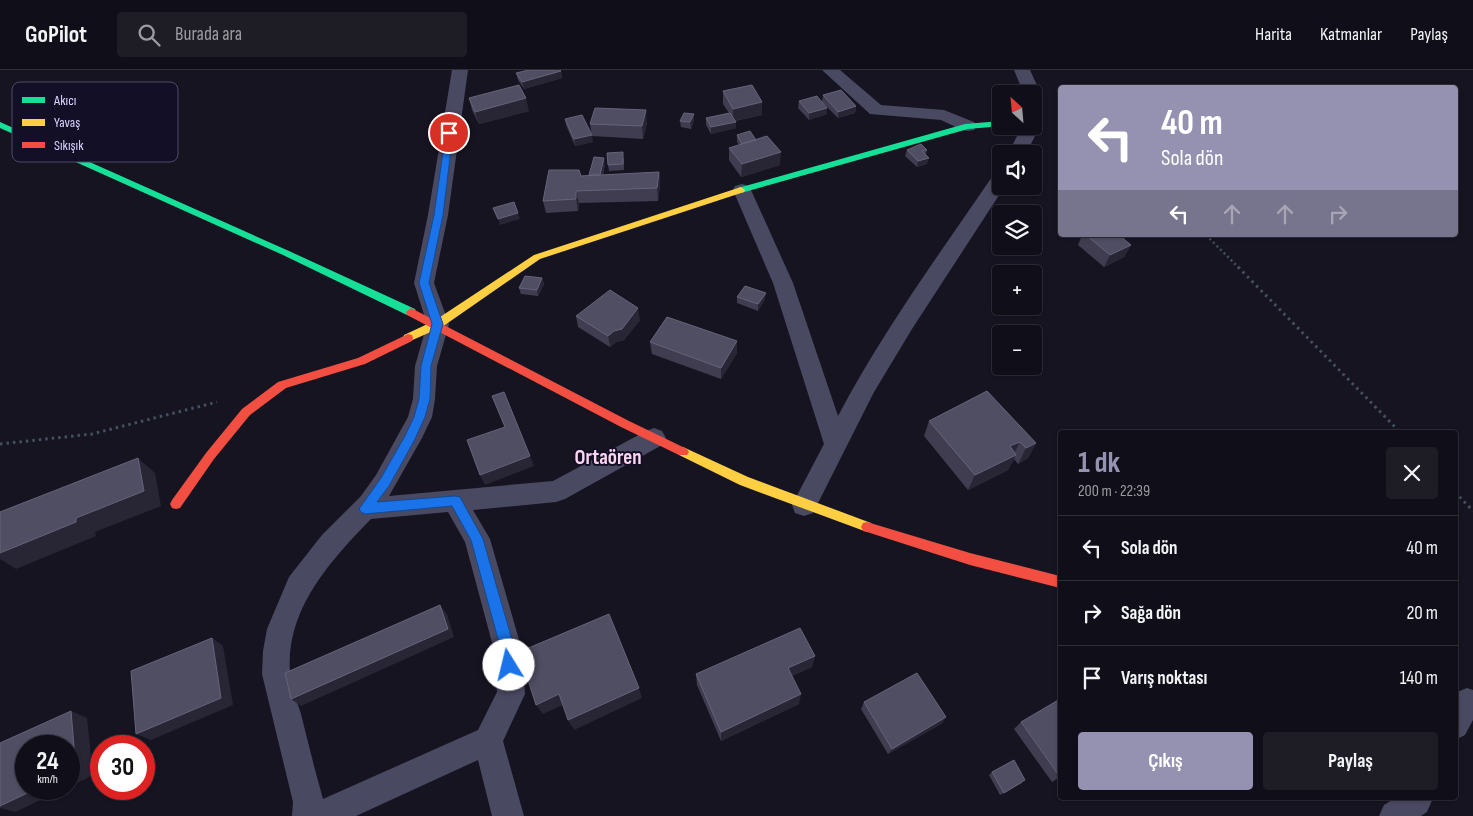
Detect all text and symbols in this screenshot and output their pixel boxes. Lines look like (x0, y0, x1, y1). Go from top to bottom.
search box (117, 12, 467, 57)
text: GoPilot (25, 20, 87, 49)
icon: search (135, 21, 163, 49)
text: Burada ara (175, 23, 242, 46)
text: Harita (1255, 24, 1292, 45)
text: Katmanlar (1320, 24, 1382, 45)
text: Paylaş (1410, 24, 1448, 45)
legend (12, 82, 178, 162)
north arrow (992, 85, 1042, 135)
map controls (992, 85, 1042, 375)
text: Akıcı (53, 92, 76, 109)
text: 40 m (1161, 102, 1223, 145)
icon: left (1078, 105, 1143, 170)
pin (428, 112, 470, 154)
text: Yavaş (54, 114, 80, 131)
icon: arrive (435, 119, 463, 147)
text: Sıkışık (54, 137, 84, 154)
button: sound (992, 145, 1042, 195)
text: Sola dön (1161, 145, 1223, 172)
icon: left (1165, 200, 1193, 228)
icon: ahead (1218, 200, 1246, 228)
icon: ahead (1271, 200, 1299, 228)
icon: right (1324, 200, 1352, 228)
button: layers (992, 205, 1042, 255)
button: + (992, 265, 1042, 315)
button: − (992, 325, 1042, 375)
district label: Ortaören (575, 445, 641, 470)
text: 1 dk (1078, 445, 1120, 481)
button: close (1386, 447, 1438, 499)
text: 200 m · 22:39 (1078, 482, 1150, 501)
icon: left (1078, 534, 1106, 562)
text: Sola dön (1121, 537, 1177, 560)
text: 40 m (1406, 537, 1438, 560)
icon: right (1078, 599, 1106, 627)
text: Sağa dön (1121, 602, 1181, 625)
text: 20 m (1406, 602, 1438, 625)
position arrow (482, 638, 534, 690)
icon: arrive (1078, 664, 1106, 692)
text: Varış noktası (1121, 667, 1207, 690)
text: 140 m (1400, 667, 1438, 690)
button: Çıkış (1078, 732, 1253, 790)
button: Paylaş (1263, 732, 1438, 790)
speed limit sign: 30 (90, 735, 155, 800)
text: 24 (36, 746, 59, 777)
text: km/h (37, 772, 58, 787)

